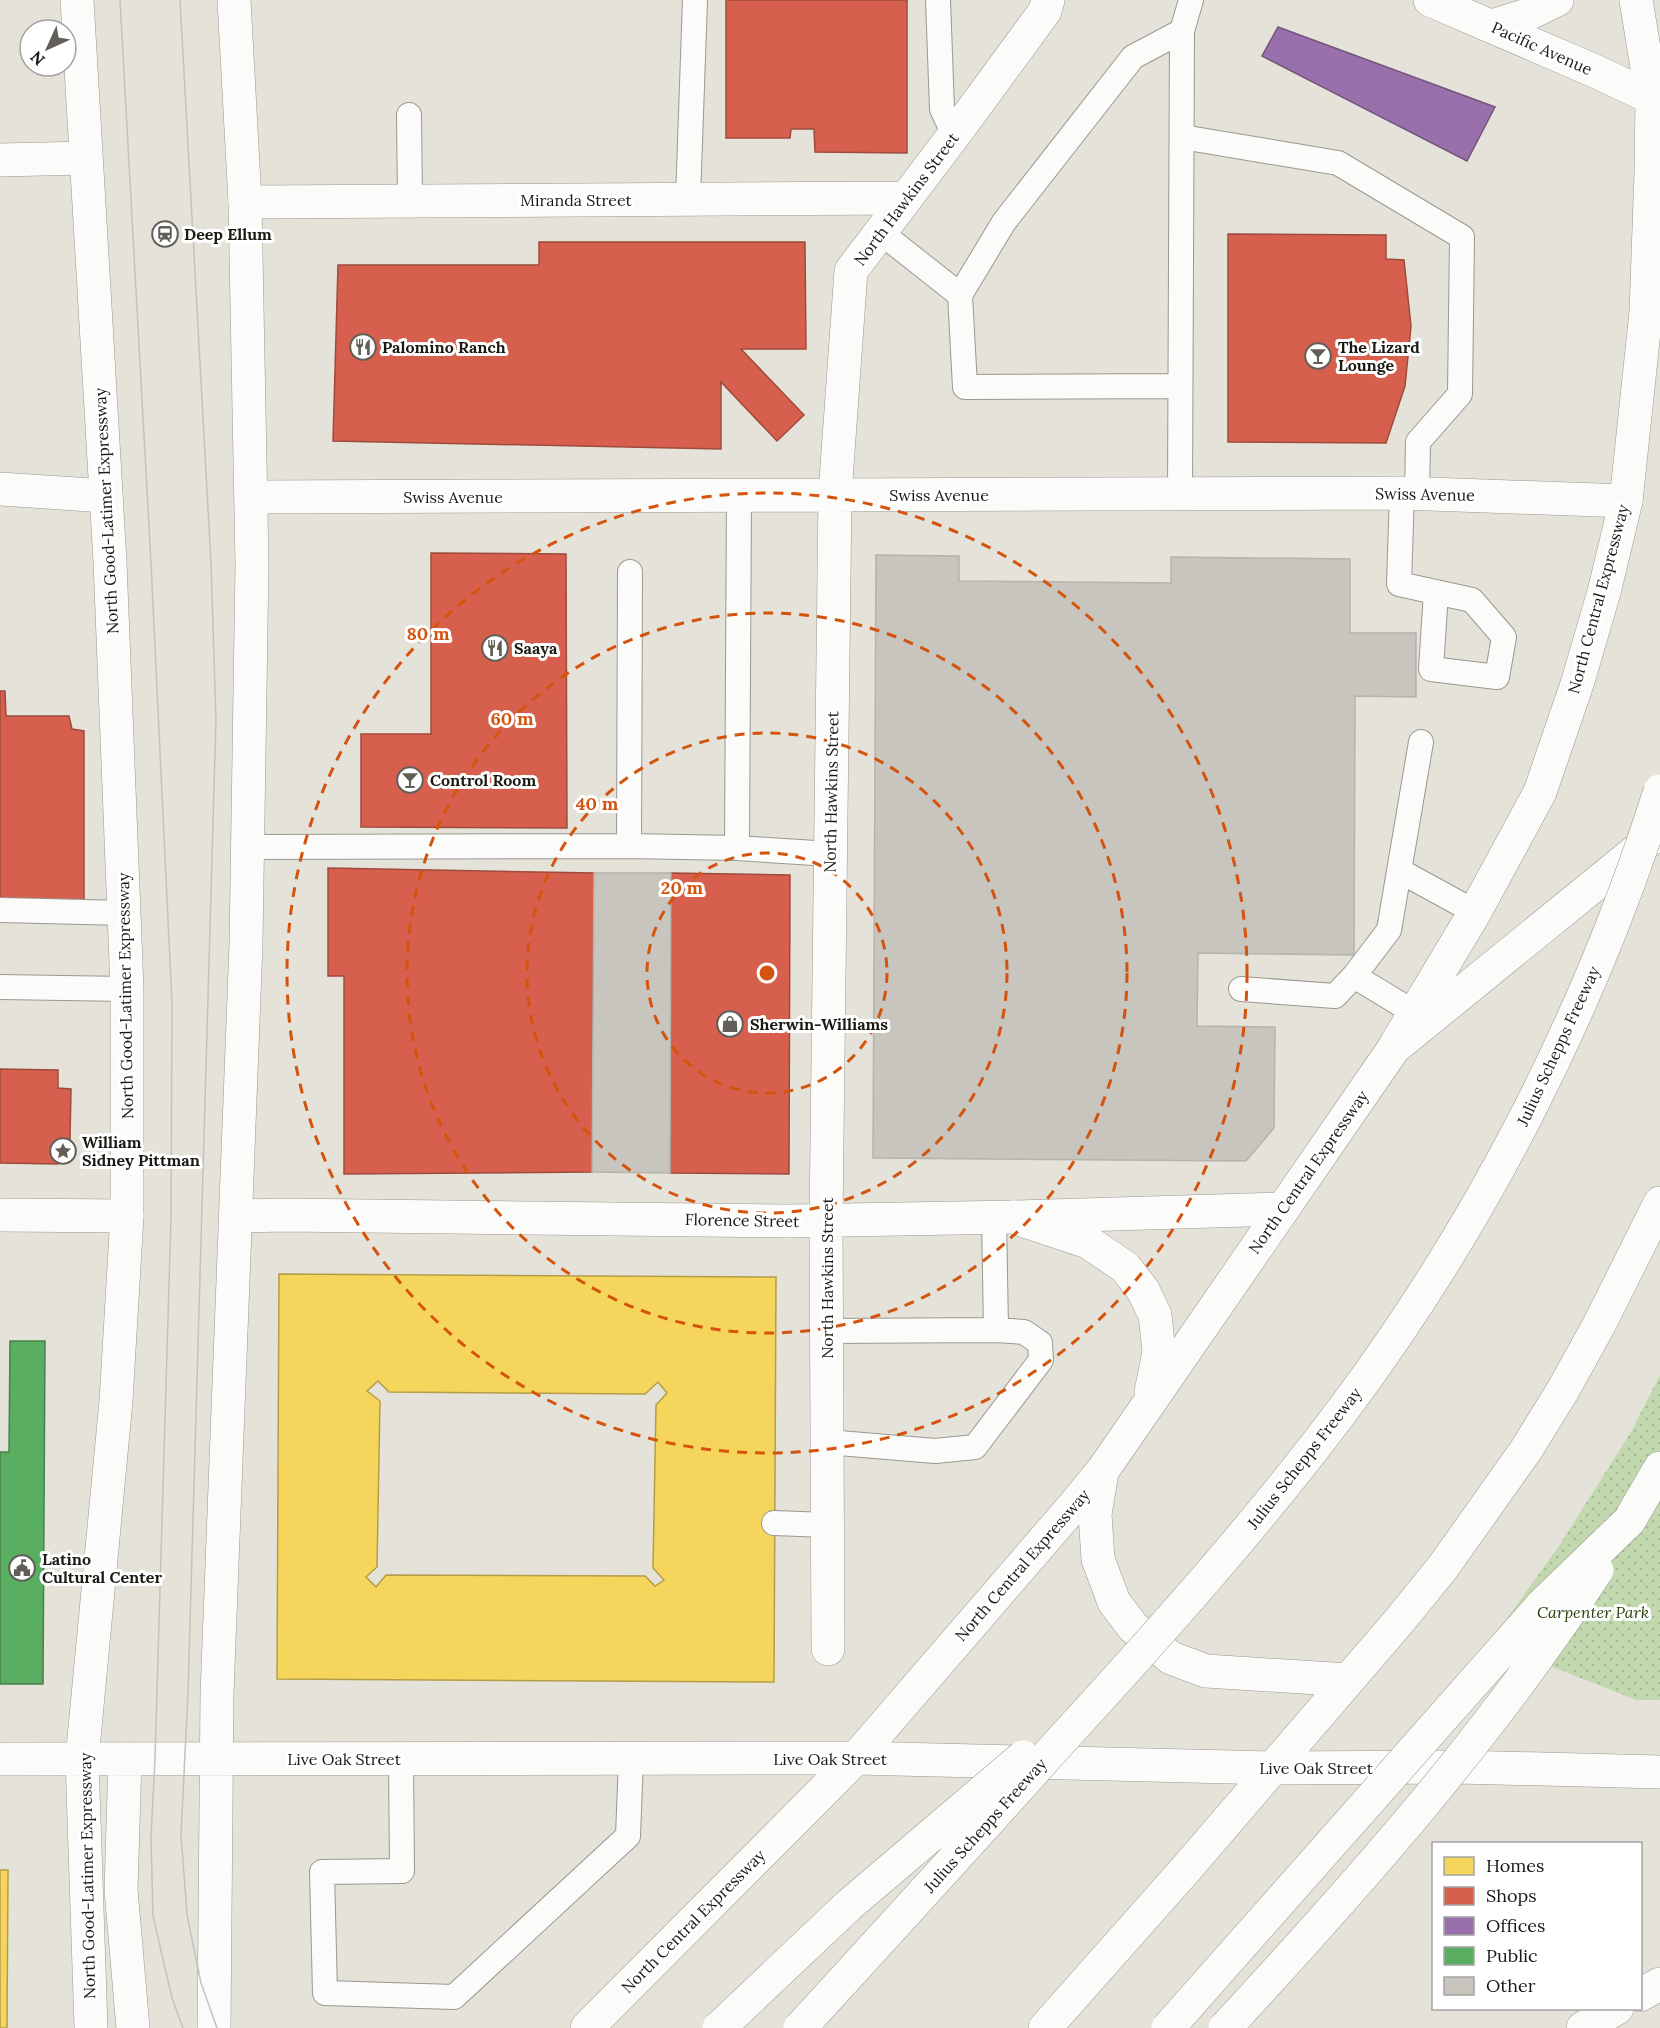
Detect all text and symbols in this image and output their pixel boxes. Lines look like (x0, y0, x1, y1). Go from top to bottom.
street label: Pacific Avenue (1489, 17, 1596, 79)
north arrow (18, 18, 78, 78)
text: N (26, 47, 49, 70)
street label: North Hawkins Street (849, 128, 963, 269)
street label: Miranda Street (520, 190, 632, 210)
station icon: Deep Ellum (150, 219, 180, 249)
place label: Deep Ellum (184, 224, 272, 244)
restaurant icon: Palomino Ranch (348, 332, 378, 362)
place label: Palomino Ranch (382, 337, 506, 357)
place label: The Lizard Lounge (1338, 337, 1420, 375)
bar icon: The Lizard Lounge (1303, 341, 1333, 371)
street label: North Good-Latimer Expressway (90, 387, 122, 635)
street label: Swiss Avenue (1375, 483, 1475, 505)
street label: Swiss Avenue (889, 485, 989, 505)
street label: Swiss Avenue (403, 487, 503, 507)
street label: North Central Expressway (1563, 502, 1633, 696)
text: 80 m (406, 622, 450, 645)
restaurant icon: Saaya (480, 633, 510, 663)
place label: Saaya (514, 638, 558, 658)
text: 60 m (490, 707, 534, 730)
street label: North Hawkins Street (820, 710, 842, 873)
bar icon: Control Room (395, 765, 425, 795)
place label: Control Room (430, 770, 536, 790)
text: 40 m (576, 792, 619, 815)
street label: North Good-Latimer Expressway (113, 872, 137, 1119)
text: 20 m (661, 876, 704, 899)
street label: Julius Schepps Freeway (1512, 962, 1604, 1130)
centre of rings (757, 963, 777, 983)
shop icon: Sherwin-Williams (715, 1009, 745, 1039)
place label: Sherwin-Williams (750, 1014, 888, 1034)
street label: North Central Expressway (1244, 1086, 1372, 1258)
place label: William Sidney Pittman (82, 1132, 200, 1170)
place icon: William Sidney Pittman (48, 1136, 78, 1166)
street label: North Hawkins Street (817, 1197, 837, 1359)
street label: Florence Street (685, 1209, 800, 1231)
street label: Julius Schepps Freeway (1242, 1383, 1366, 1533)
street label: North Central Expressway (950, 1484, 1094, 1645)
place label: Latino Cultural Center (42, 1549, 162, 1587)
public building icon: Latino Cultural Center (7, 1553, 37, 1583)
park label: Carpenter Park (1537, 1602, 1649, 1622)
street label: Live Oak Street (287, 1749, 402, 1769)
street label: Live Oak Street (773, 1749, 888, 1769)
street label: North Good-Latimer Expressway (75, 1752, 99, 1999)
street label: Julius Schepps Freeway (919, 1753, 1051, 1897)
street label: Live Oak Street (1259, 1758, 1374, 1778)
legend (1432, 1842, 1642, 2010)
street label: North Central Expressway (617, 1845, 769, 1997)
text: Homes (1486, 1854, 1544, 1877)
text: Shops (1486, 1884, 1537, 1907)
text: Offices (1486, 1914, 1545, 1937)
text: Public (1486, 1944, 1538, 1967)
text: Other (1486, 1974, 1536, 1997)

